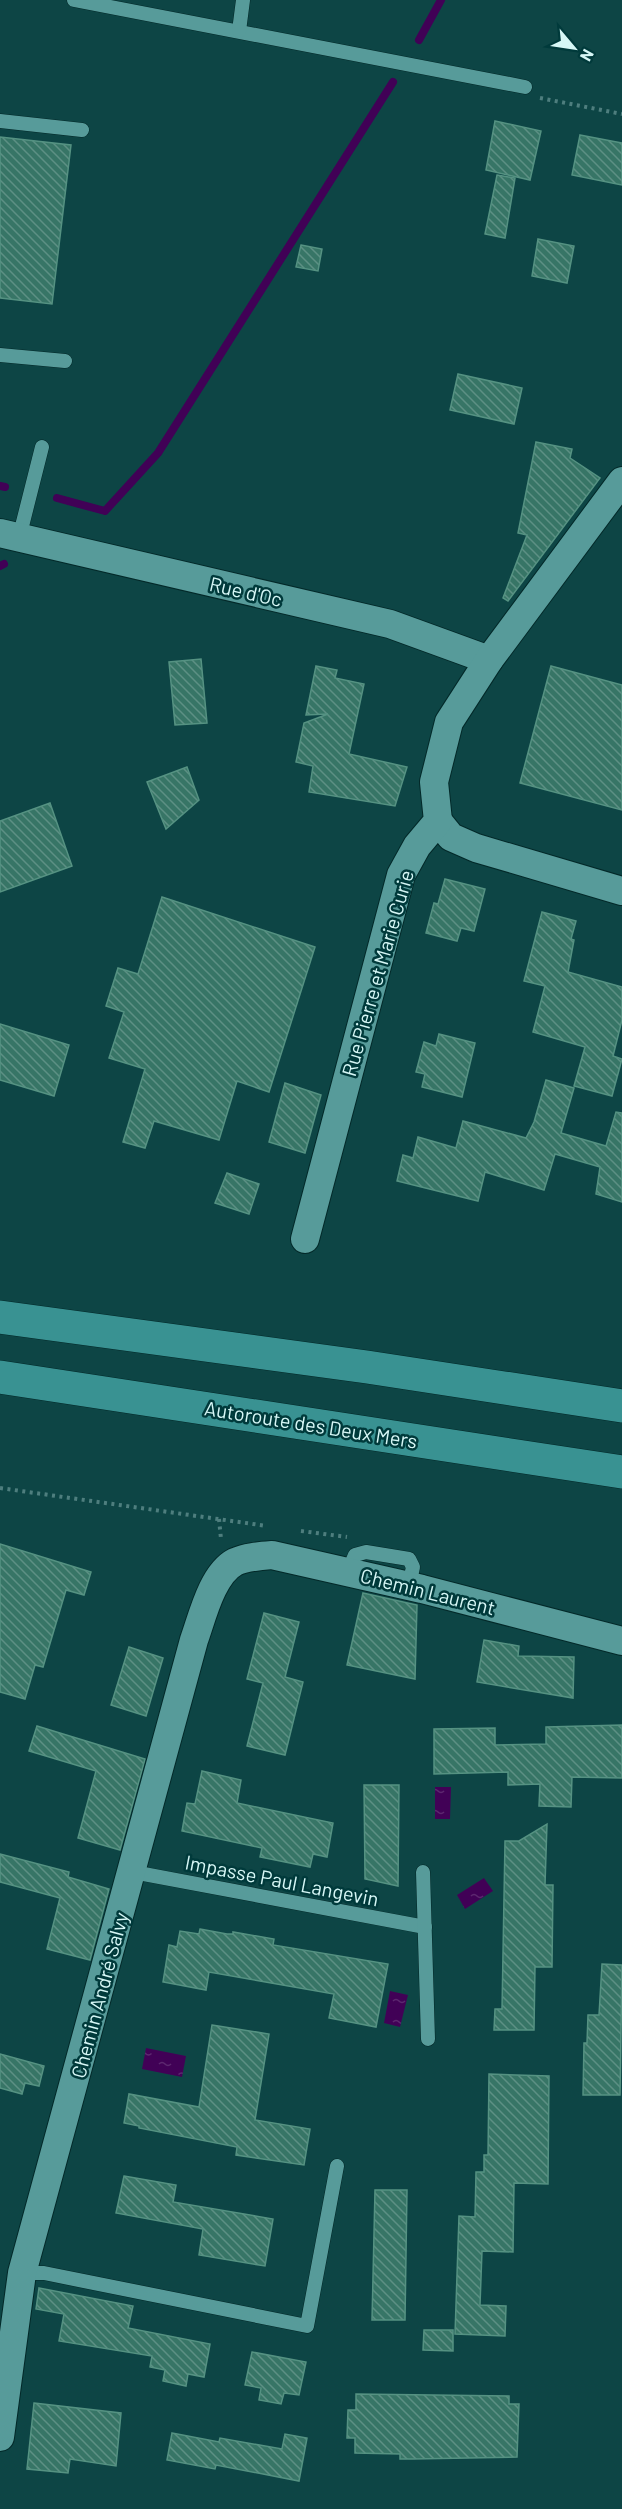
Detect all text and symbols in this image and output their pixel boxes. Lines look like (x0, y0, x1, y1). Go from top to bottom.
north arrow (544, 18, 604, 78)
text: N (577, 46, 598, 65)
street label: Rue d'Oc (207, 571, 285, 611)
street label: Rue Pierre et Marie Curie (336, 867, 418, 1079)
street label: Autoroute des Deux Mers (203, 1395, 419, 1453)
street label: Chemin Laurent (358, 1563, 498, 1619)
street label: Impasse Paul Langevin (183, 1849, 381, 1911)
street label: Chemin André Salvy (65, 1910, 133, 2080)

